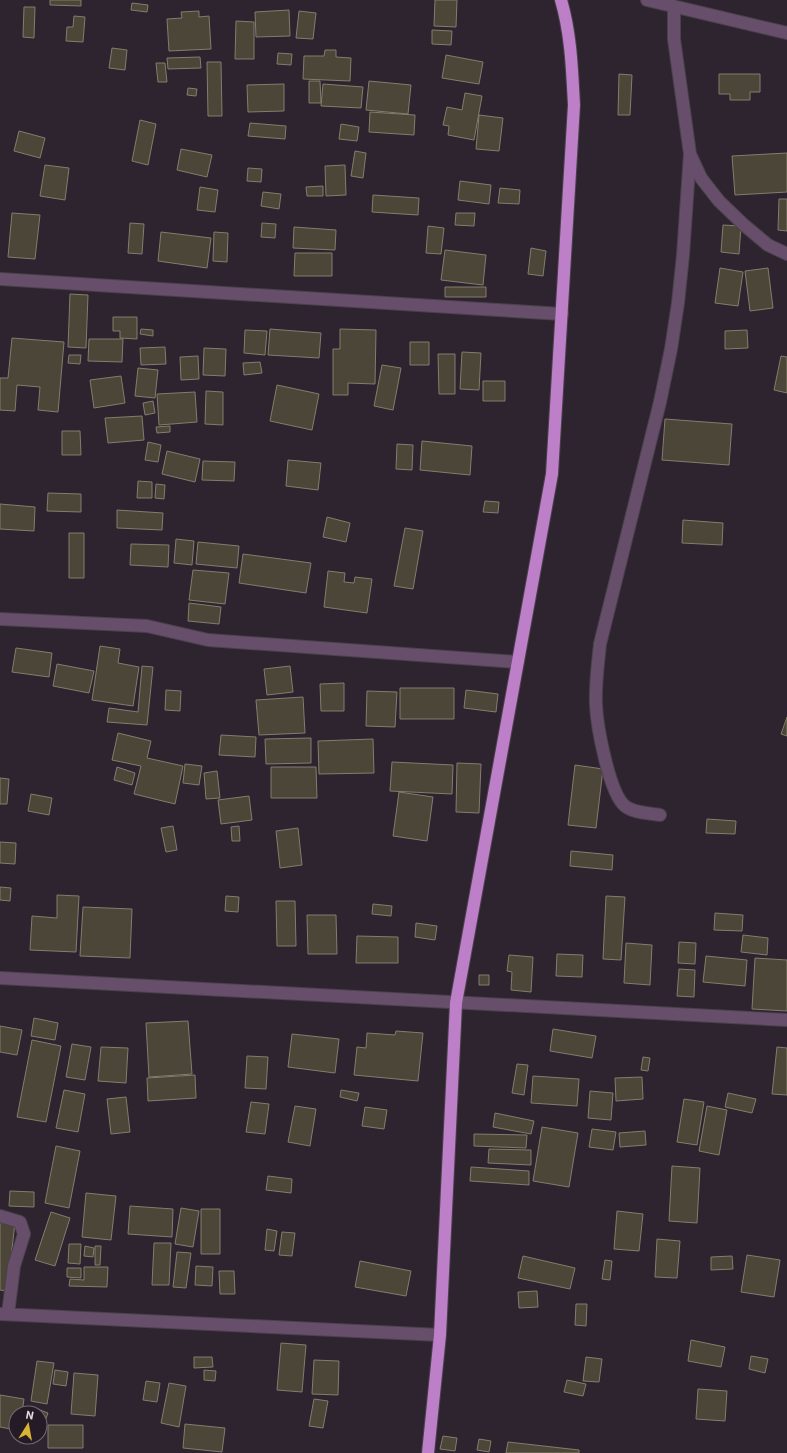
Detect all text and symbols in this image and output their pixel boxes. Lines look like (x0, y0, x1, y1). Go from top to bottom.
north arrow (8, 1405, 48, 1445)
text: N (25, 1409, 35, 1423)

